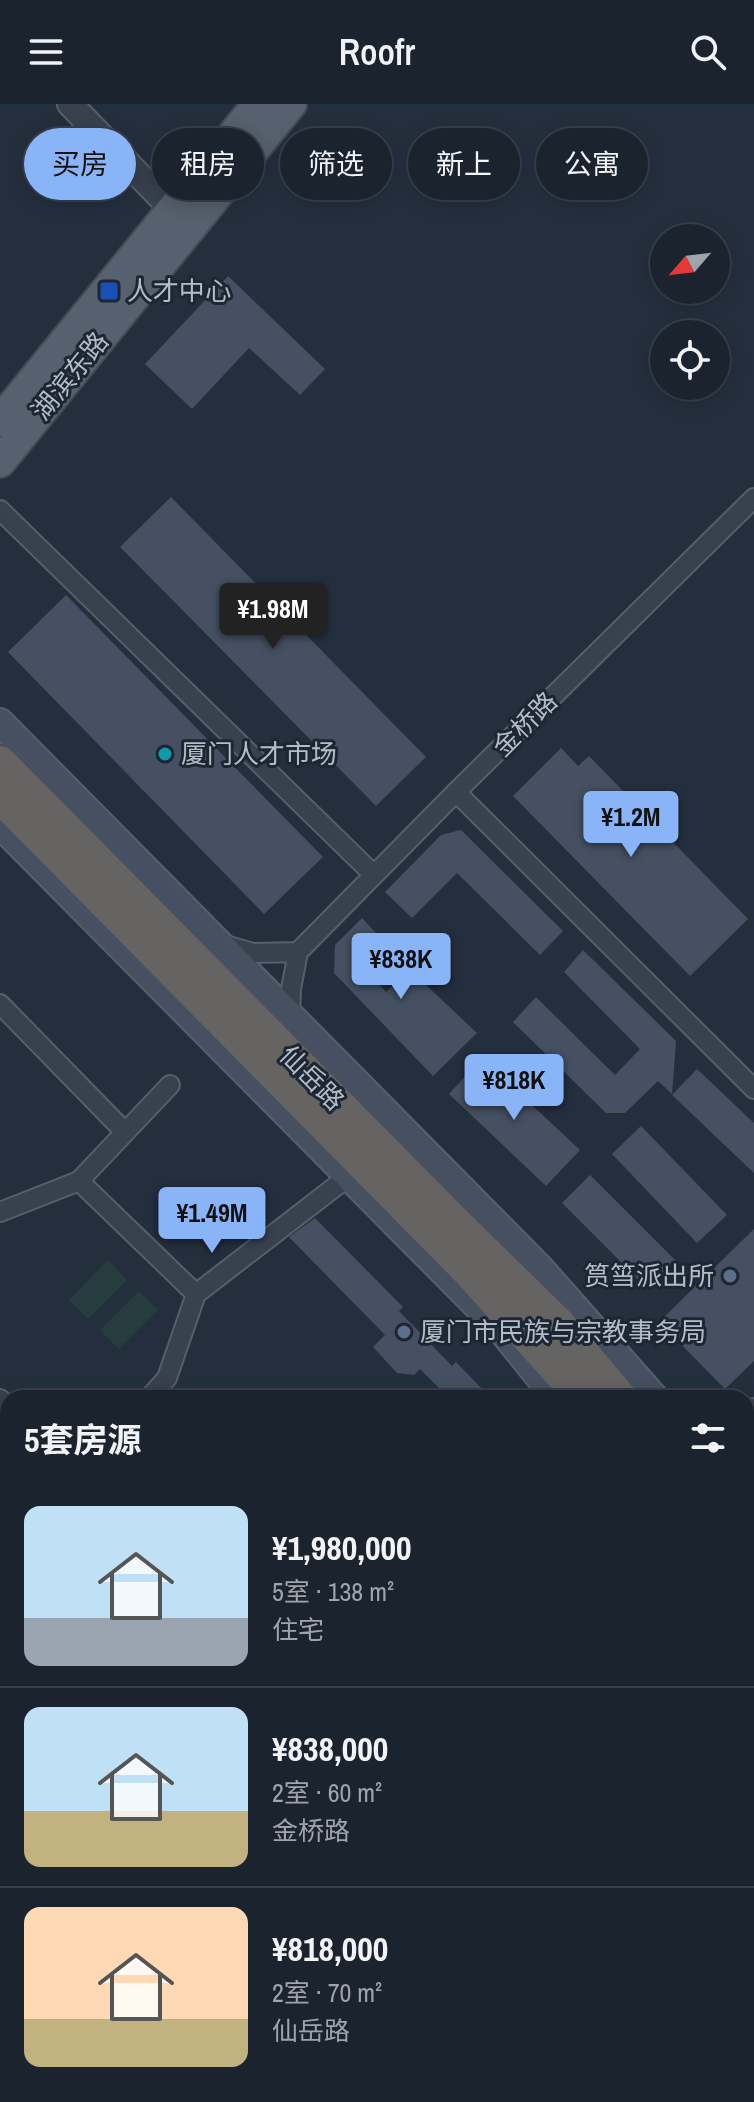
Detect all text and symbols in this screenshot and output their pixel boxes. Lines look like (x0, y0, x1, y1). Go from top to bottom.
text: Roofr (339, 28, 415, 76)
icon: menu (24, 30, 68, 74)
icon: search (686, 30, 730, 74)
chip: 买房 (24, 128, 136, 200)
chip: 租房 (152, 128, 264, 200)
chip: 筛选 (280, 128, 392, 200)
chip: 新上 (408, 128, 520, 200)
chip: 公寓 (536, 128, 648, 200)
north arrow (650, 224, 730, 304)
map controls (650, 224, 730, 400)
place label: 人才中心 (127, 273, 231, 308)
marker: 人才中心 (98, 280, 120, 302)
button: locate (650, 320, 730, 400)
street label: 湖滨东路 (23, 324, 116, 427)
pin: ¥1.98M (208, 583, 338, 651)
text: ¥1.98M (237, 591, 309, 626)
street label: 金桥路 (485, 684, 565, 764)
place label: 厦门人才市场 (181, 736, 337, 771)
marker: 厦门人才市场 (156, 745, 174, 763)
pin: ¥1.2M (575, 791, 687, 859)
text: ¥1.2M (601, 799, 661, 834)
pin: ¥838K (345, 933, 457, 1001)
text: ¥838K (370, 941, 432, 976)
street label: 仙岳路 (272, 1038, 352, 1118)
pin: ¥818K (458, 1054, 570, 1122)
text: ¥818K (483, 1062, 545, 1097)
pin: ¥1.49M (147, 1187, 277, 1255)
text: ¥1.49M (176, 1195, 248, 1230)
place label: 筼筜派出所 (584, 1258, 714, 1293)
marker: 筼筜派出所 (721, 1267, 739, 1285)
place label: 厦门市民族与宗教事务局 (420, 1314, 706, 1349)
marker: 厦门市民族与宗教事务局 (395, 1323, 413, 1341)
icon: filters (686, 1416, 730, 1460)
text: 5套房源 (24, 1417, 142, 1463)
text: ¥1,980,000 (272, 1525, 412, 1571)
icon: home (88, 1538, 184, 1634)
text: 5室 · 138 m² (272, 1574, 394, 1609)
text: 住宅 (272, 1612, 324, 1647)
text: ¥838,000 (272, 1726, 388, 1772)
icon: home (88, 1739, 184, 1835)
text: 2室 · 60 m² (272, 1775, 382, 1810)
text: 金桥路 (272, 1813, 350, 1848)
text: ¥818,000 (272, 1926, 388, 1972)
icon: home (88, 1939, 184, 2035)
text: 2室 · 70 m² (272, 1975, 382, 2010)
text: 仙岳路 (272, 2013, 350, 2048)

